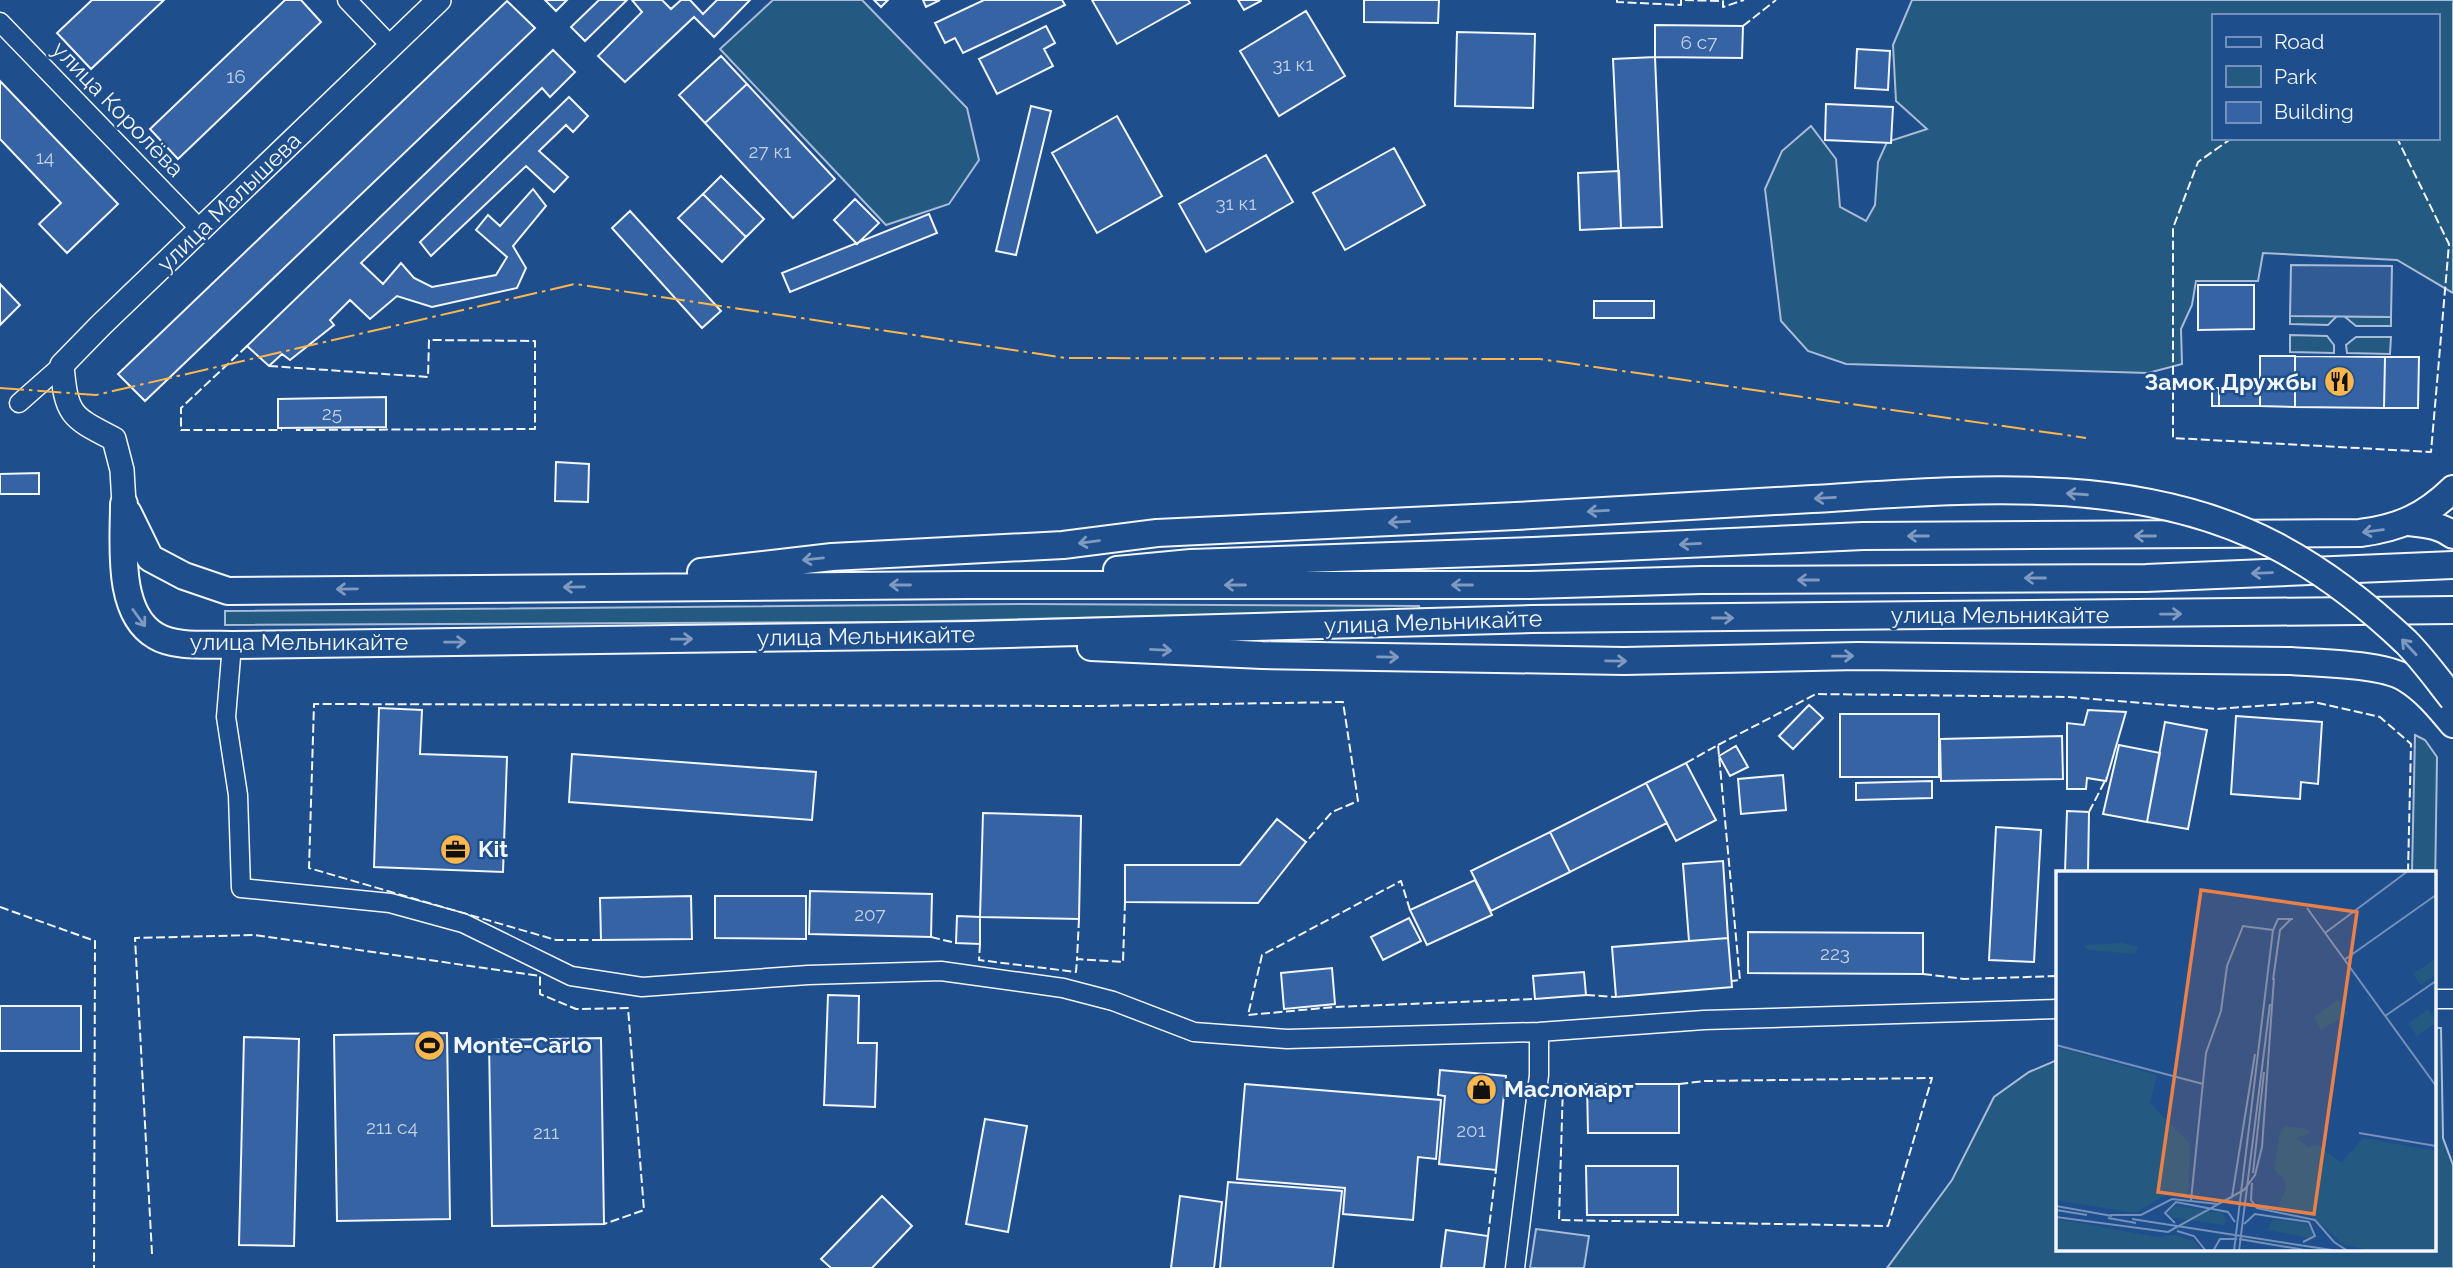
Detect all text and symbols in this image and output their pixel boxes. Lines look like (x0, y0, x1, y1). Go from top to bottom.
legend (2212, 14, 2439, 140)
text: Road (2274, 29, 2324, 54)
house number: 6 с7 (1681, 31, 1717, 53)
street label: улица Королёва (47, 35, 190, 182)
house number: 31 к1 (1272, 53, 1314, 75)
text: Park (2274, 64, 2317, 89)
house number: 16 (226, 65, 246, 87)
text: Building (2274, 99, 2354, 124)
street label: улица Малышева (151, 126, 306, 277)
house number: 27 к1 (749, 140, 791, 162)
house number: 14 (36, 146, 54, 168)
house number: 31 к1 (1215, 192, 1257, 214)
restaurant icon: Замок Дружбы (2323, 365, 2357, 399)
place label: Замок Дружбы (2144, 368, 2317, 395)
house number: 25 (322, 402, 342, 424)
one-way arrow (2066, 487, 2089, 500)
one-way arrow (1814, 492, 1837, 505)
one-way arrow (1587, 505, 1610, 518)
one-way arrow (1388, 515, 1411, 528)
one-way arrow (2362, 525, 2385, 538)
one-way arrow (1907, 529, 1930, 543)
one-way arrow (2134, 529, 2157, 543)
one-way arrow (1078, 535, 1101, 548)
one-way arrow (1679, 537, 1702, 550)
one-way arrow (802, 553, 825, 566)
one-way arrow (2251, 566, 2274, 579)
one-way arrow (2024, 571, 2047, 585)
one-way arrow (1796, 573, 1819, 587)
one-way arrow (889, 578, 912, 592)
one-way arrow (1223, 578, 1246, 592)
one-way arrow (1451, 578, 1474, 592)
one-way arrow (563, 580, 586, 594)
one-way arrow (336, 583, 359, 596)
street label: улица Мельникайте (1891, 601, 2109, 628)
street label: улица Мельникайте (1323, 604, 1543, 639)
one-way arrow (2159, 607, 2182, 621)
one-way arrow (131, 608, 146, 627)
one-way arrow (1711, 611, 1734, 624)
street label: улица Мельникайте (757, 620, 975, 651)
street label: улица Мельникайте (190, 628, 408, 655)
one-way arrow (671, 632, 694, 646)
one-way arrow (443, 635, 466, 649)
one-way arrow (2401, 638, 2417, 656)
one-way arrow (1149, 644, 1172, 657)
one-way arrow (1832, 649, 1855, 663)
one-way arrow (1377, 650, 1400, 664)
one-way arrow (1604, 654, 1627, 668)
office icon: Kit (438, 832, 472, 866)
place label: Kit (478, 835, 508, 862)
inset map (2056, 871, 2436, 1250)
house number: 207 (854, 903, 886, 925)
house number: 223 (1820, 942, 1850, 964)
sports icon: Monte-Carlo (413, 1028, 447, 1062)
place label: Monte-Carlo (453, 1031, 592, 1058)
shop icon: Масломарт (1464, 1072, 1498, 1106)
place label: Масломарт (1504, 1075, 1634, 1102)
house number: 211 с4 (366, 1116, 418, 1138)
house number: 201 (1456, 1119, 1486, 1141)
house number: 211 (533, 1121, 559, 1143)

